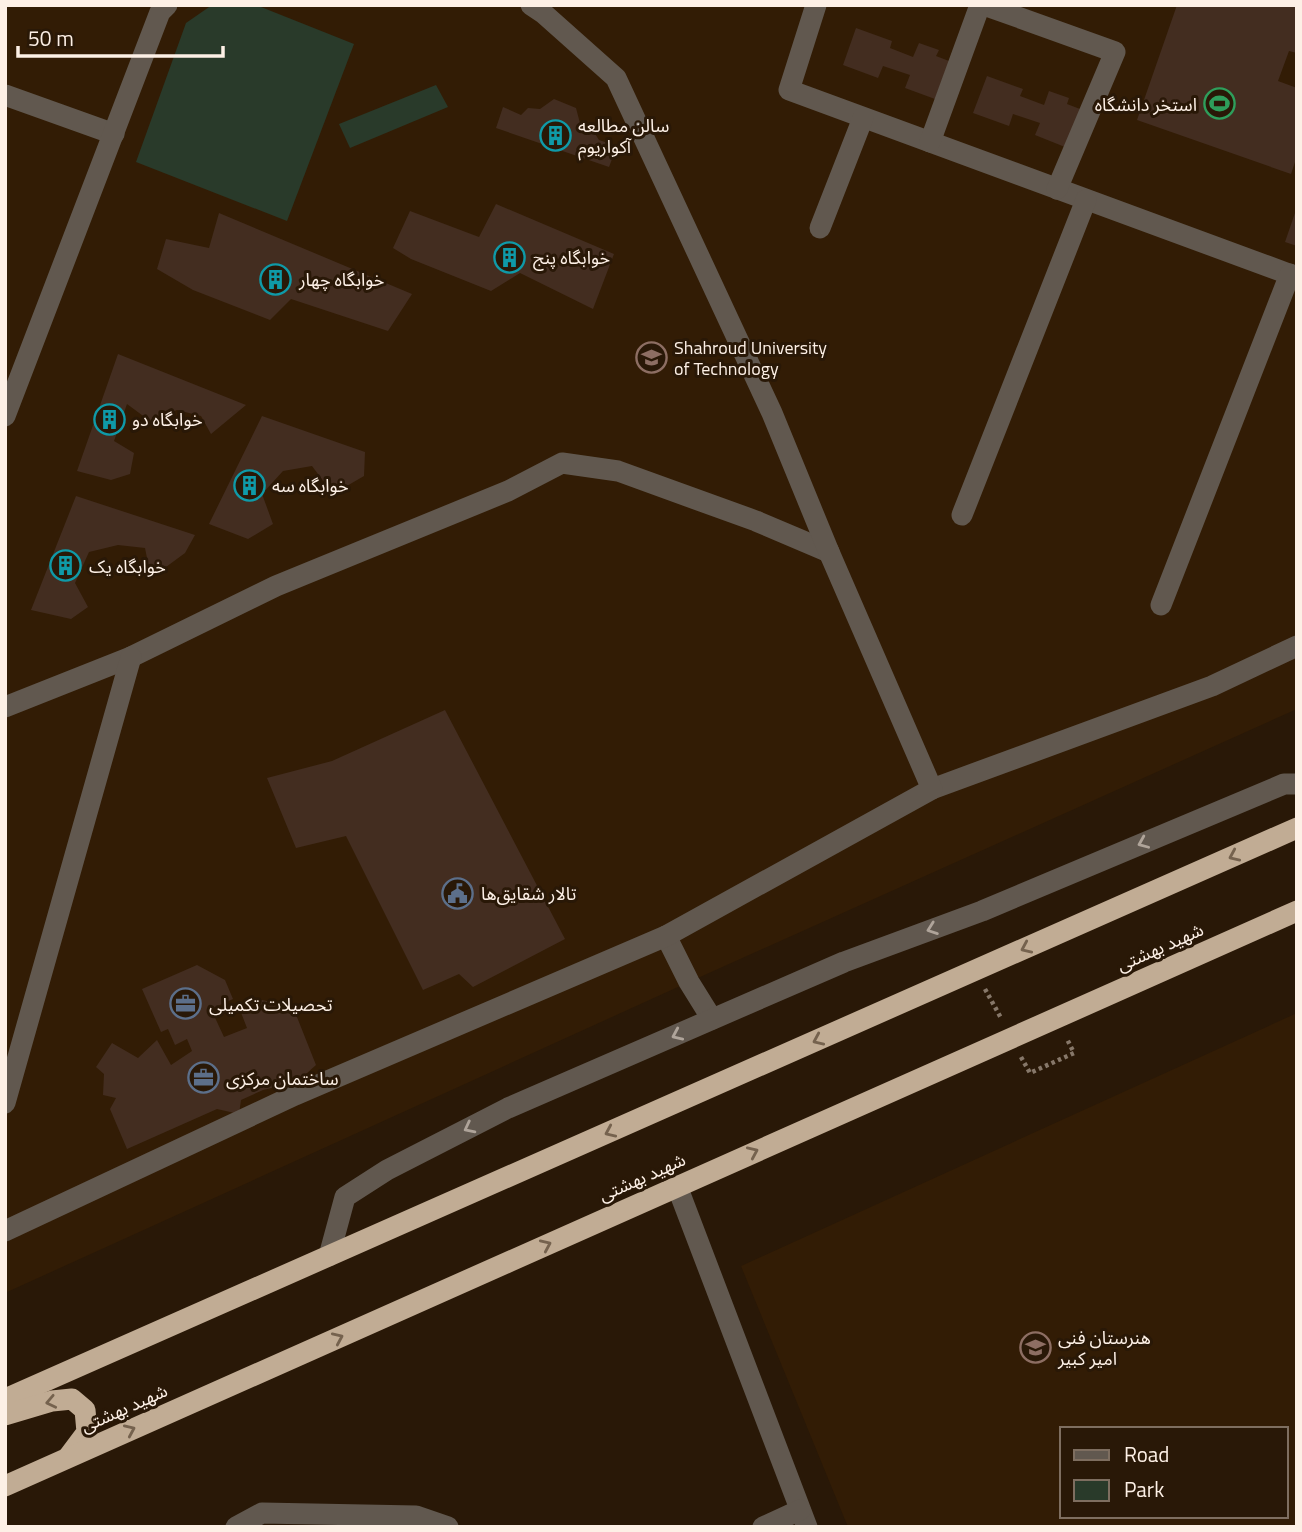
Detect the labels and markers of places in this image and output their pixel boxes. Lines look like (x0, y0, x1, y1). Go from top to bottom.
sports icon: استخر دانشگاه (1203, 87, 1237, 121)
place label: استخر دانشگاه (1095, 91, 1197, 118)
place label: سالن مطالعه آکواریوم (578, 112, 669, 161)
building icon: سالن مطالعه آکواریوم (538, 118, 572, 152)
building icon: خوابگاه پنج (493, 240, 527, 274)
place label: خوابگاه پنج (533, 244, 610, 271)
building icon: خوابگاه چهار (259, 262, 293, 296)
place label: خوابگاه چهار (298, 266, 384, 293)
place label: Shahroud University of Technology (674, 334, 827, 382)
school or university icon: Shahroud University of Technology (634, 340, 668, 374)
building icon: خوابگاه دو (92, 402, 126, 436)
place label: خوابگاه دو (132, 406, 203, 433)
building icon: خوابگاه سه (232, 468, 266, 502)
place label: خوابگاه سه (272, 472, 349, 499)
building icon: خوابگاه یک (49, 549, 83, 583)
place label: خوابگاه یک (89, 553, 166, 580)
public building icon: تالار شقایق‌‌ها (441, 876, 475, 910)
place label: تالار شقایق‌‌ها (481, 880, 576, 907)
office icon: تحصیلات تکمیلی (169, 987, 203, 1021)
place label: تحصیلات تکمیلی (209, 991, 333, 1018)
office icon: ساختمان مرکزی (186, 1061, 220, 1095)
place label: ساختمان مرکزی (226, 1065, 339, 1092)
place label: هنرستان فنی امیر کبیر (1057, 1324, 1151, 1372)
school or university icon: هنرستان فنی امیر کبیر (1018, 1330, 1052, 1364)

